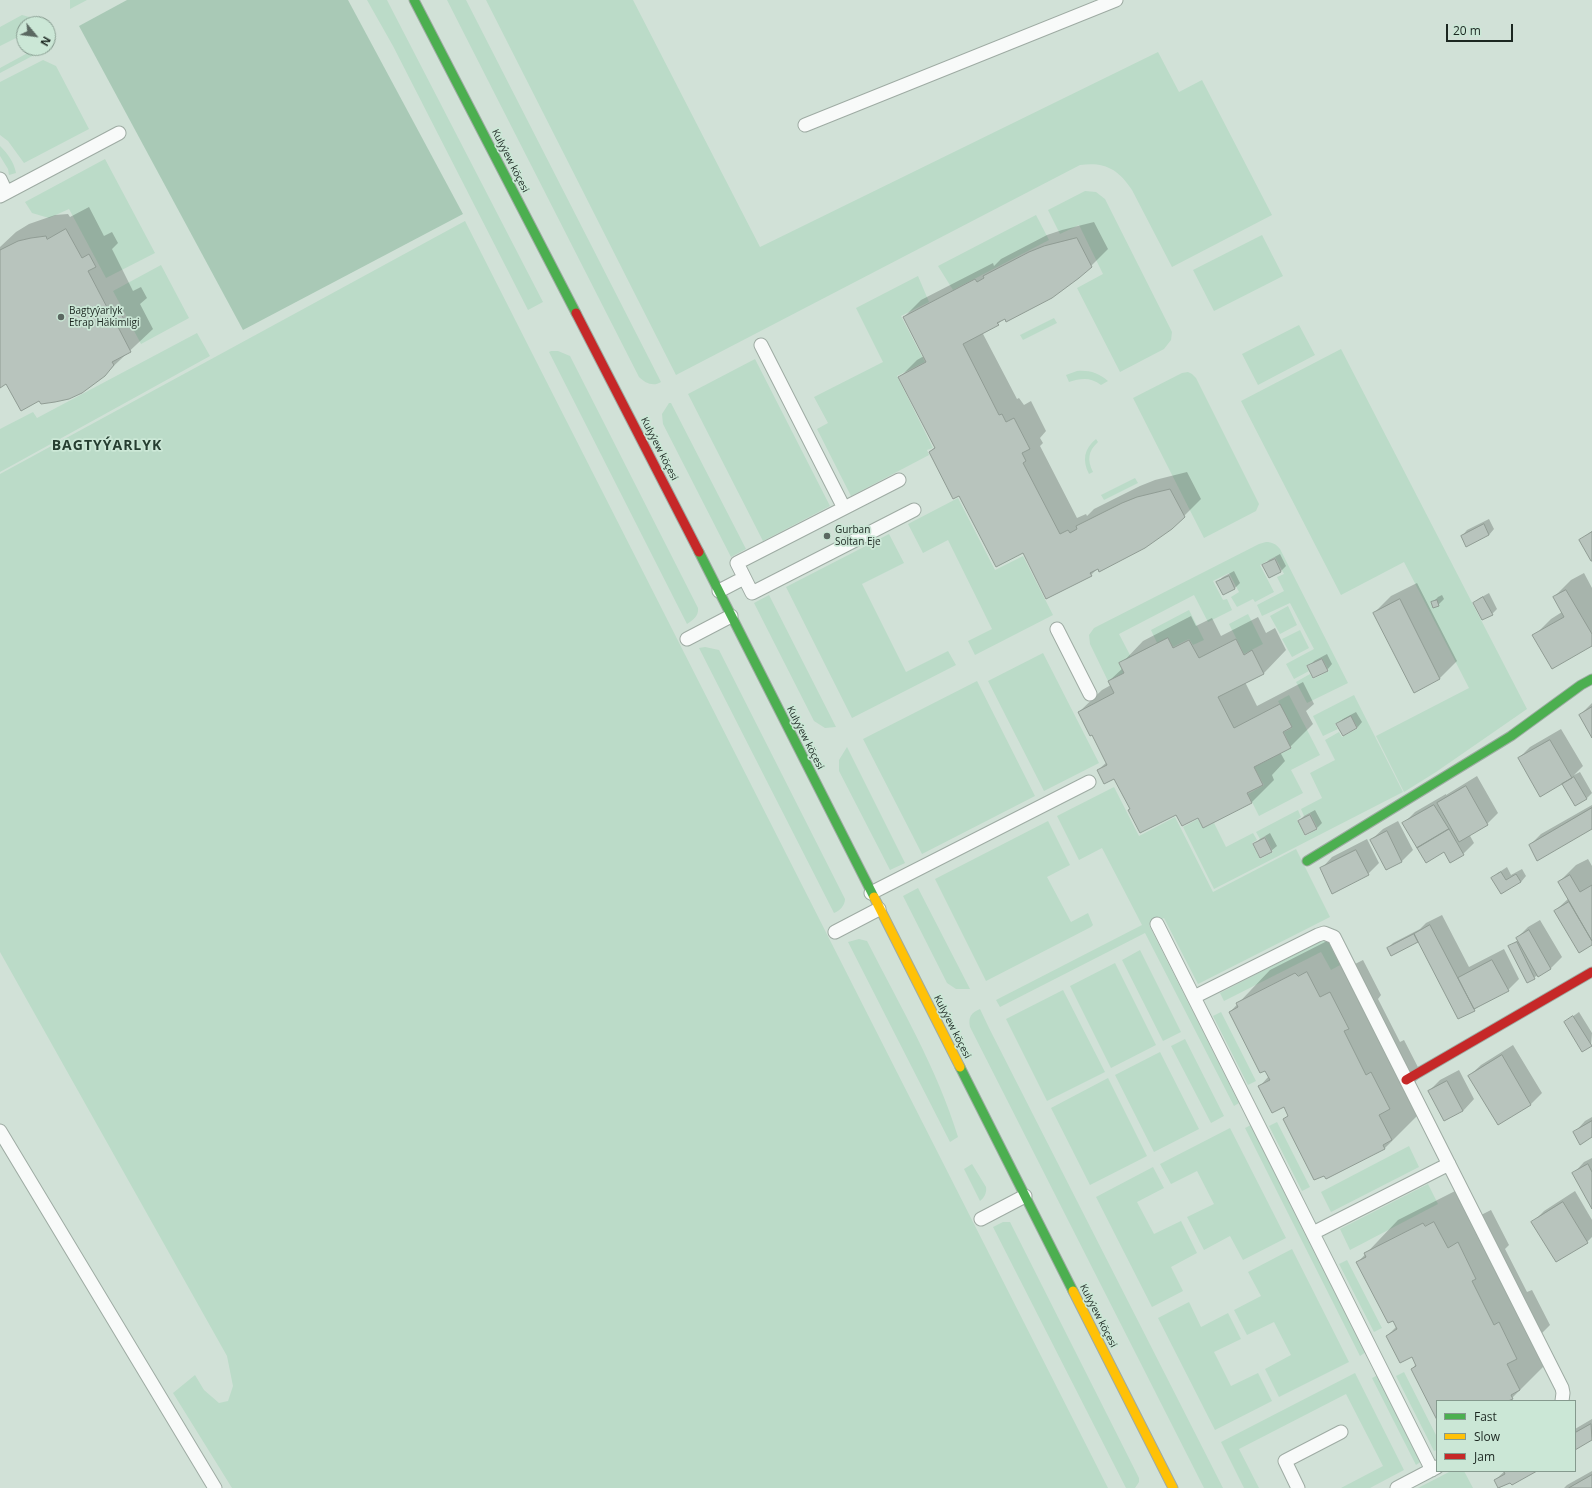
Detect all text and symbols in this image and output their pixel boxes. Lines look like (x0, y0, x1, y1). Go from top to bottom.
north arrow (16, 16, 56, 56)
scale bar (1448, 16, 1515, 42)
text: 20 m (1453, 22, 1481, 39)
text: N (37, 34, 55, 49)
street label: Kulyýew köçesi (489, 127, 531, 195)
place label: Bagtyýarlyk Etrap Häkimligi (69, 305, 139, 328)
marker: Bagtyýarlyk Etrap Häkimligi (56, 312, 66, 322)
street label: Kulyýew köçesi (638, 415, 680, 483)
district label: BAGTYÝARLYK (52, 438, 162, 454)
place label: Gurban Soltan Eje (835, 524, 881, 548)
marker: Gurban Soltan Eje (822, 531, 832, 541)
street label: Kulyýew köçesi (784, 704, 826, 772)
street label: Kulyýew köçesi (931, 993, 973, 1061)
street label: Kulyýew köçesi (1077, 1282, 1119, 1350)
legend (1436, 1400, 1576, 1472)
text: Fast (1474, 1408, 1497, 1425)
text: Slow (1474, 1428, 1500, 1445)
text: Jam (1474, 1448, 1495, 1465)

